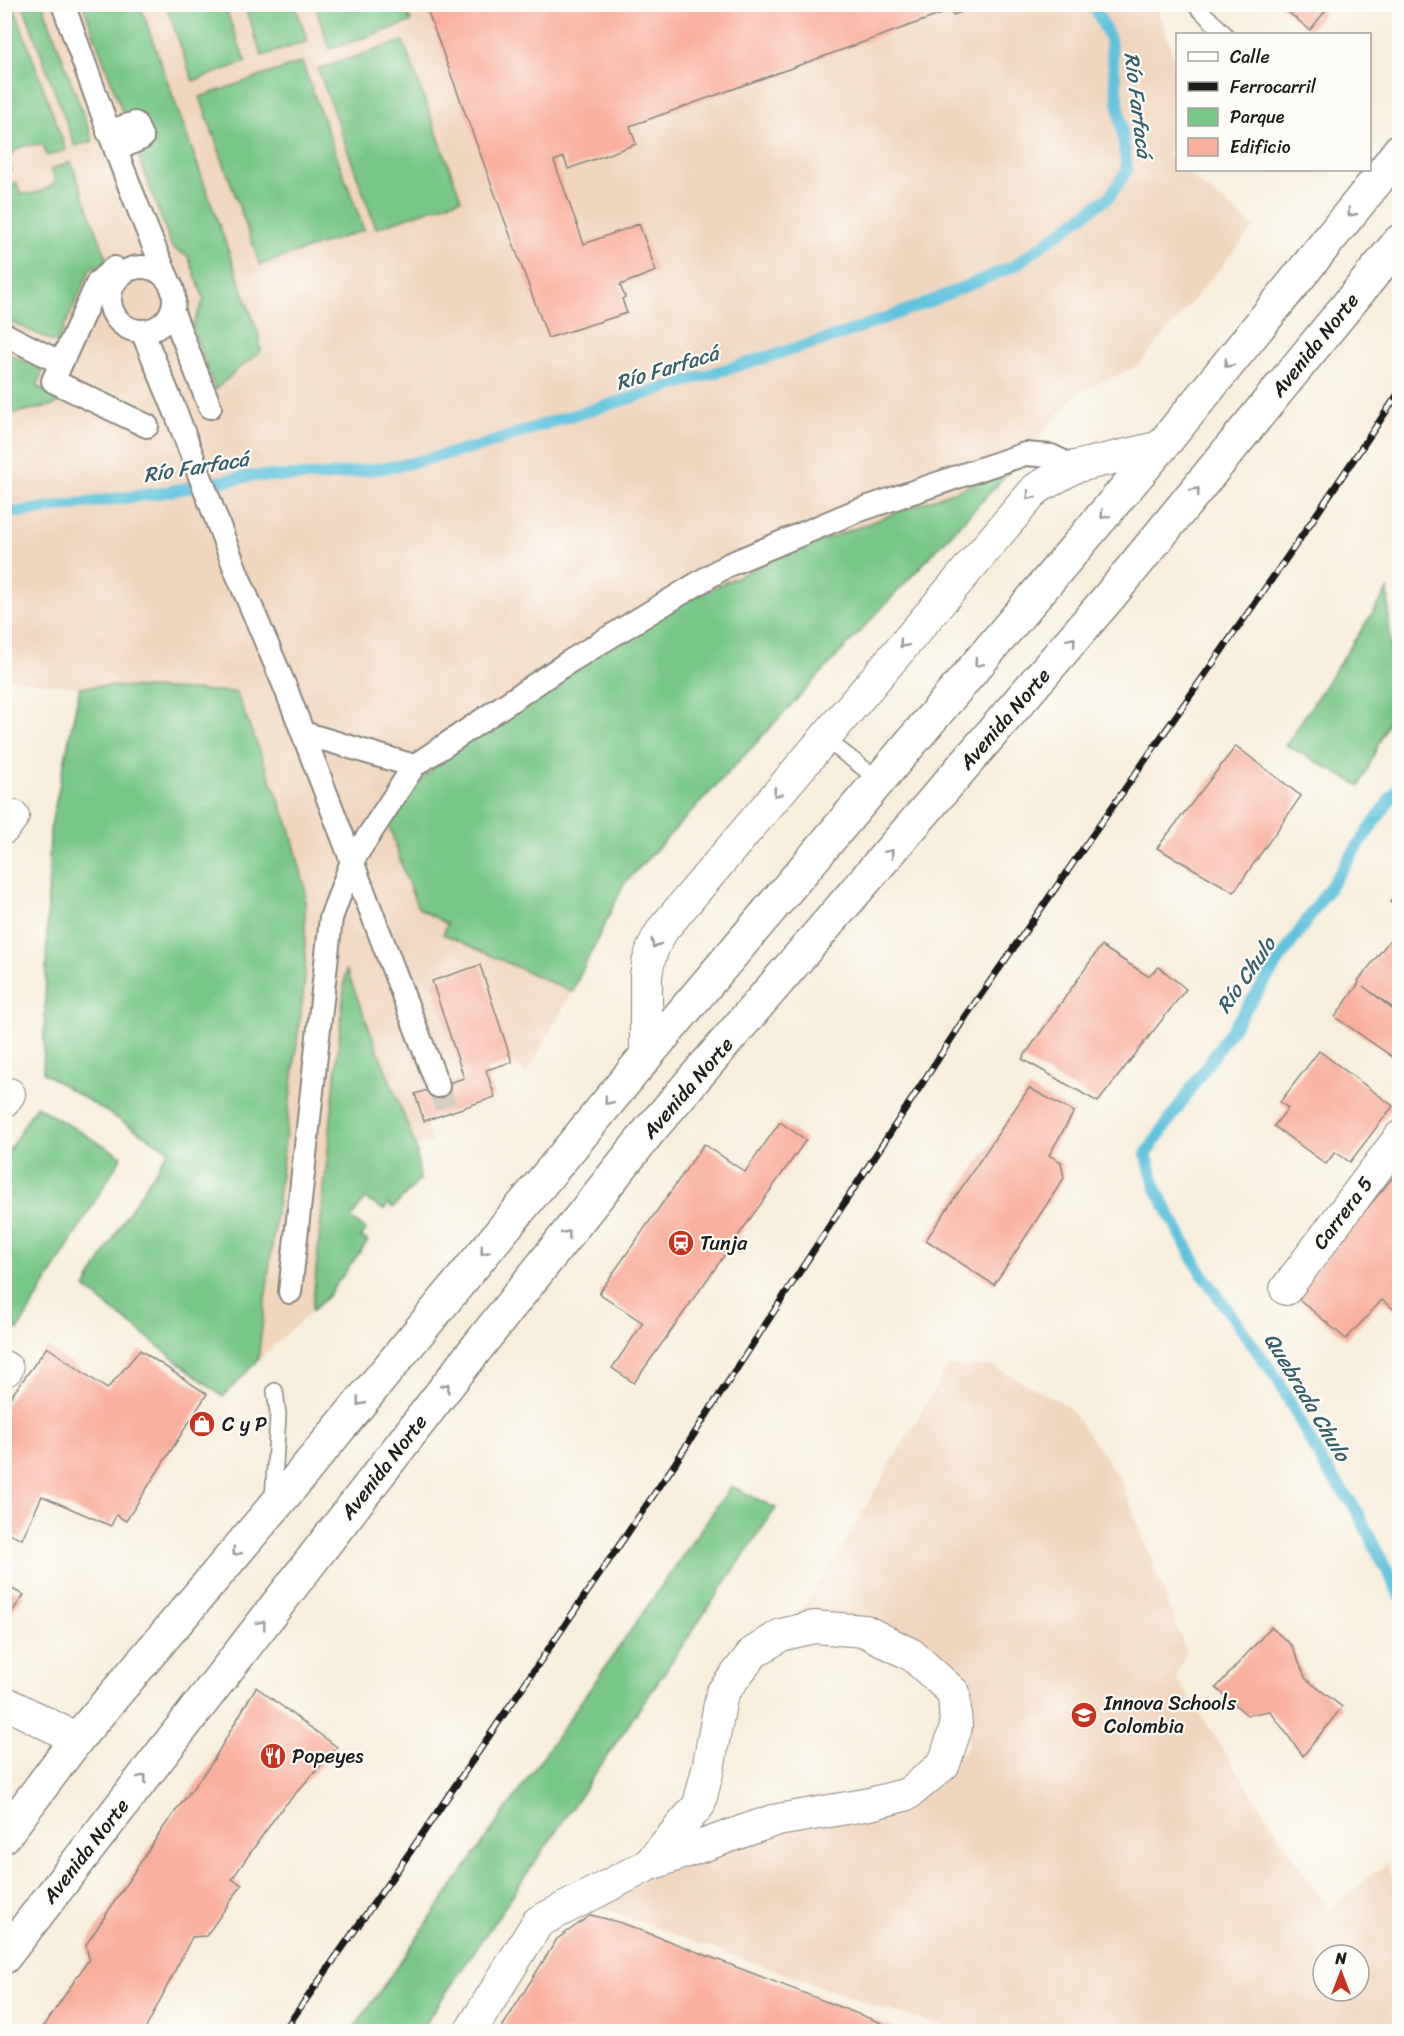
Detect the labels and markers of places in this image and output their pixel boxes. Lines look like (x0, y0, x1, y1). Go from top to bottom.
place label: Tunja (700, 1226, 748, 1261)
station icon: Tunja (666, 1228, 696, 1258)
place label: C y P (222, 1407, 267, 1442)
shop icon: C y P (187, 1409, 217, 1439)
place label: Innova Schools Colombia (1103, 1686, 1237, 1744)
school or university icon: Innova Schools Colombia (1069, 1700, 1099, 1730)
place label: Popeyes (292, 1739, 364, 1774)
restaurant icon: Popeyes (258, 1741, 288, 1771)

